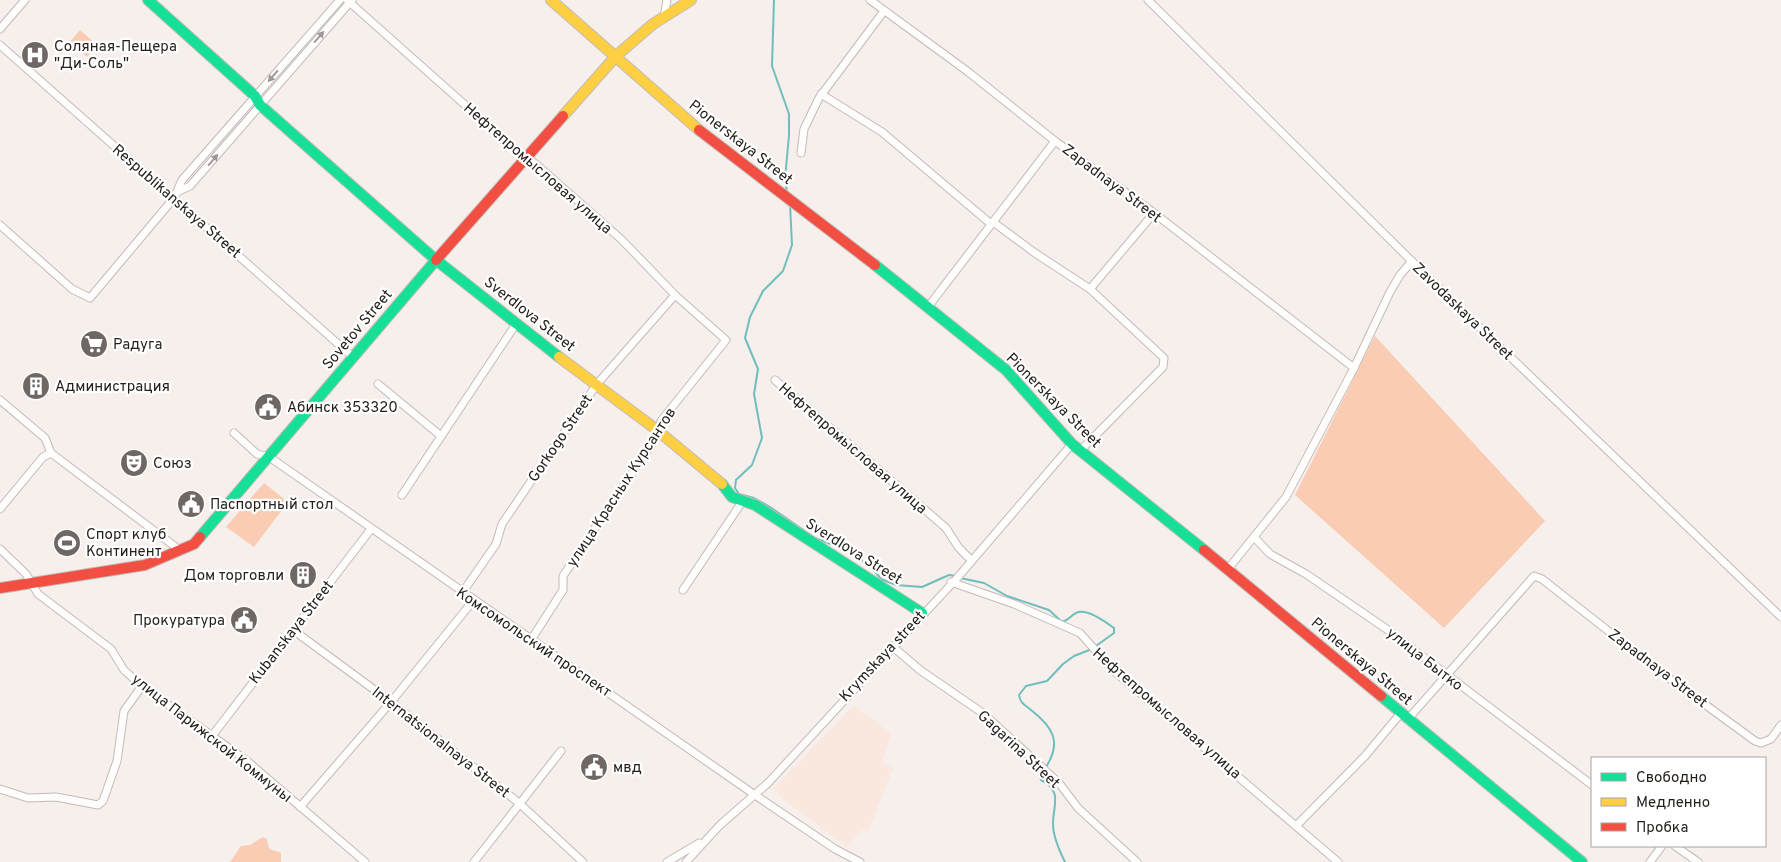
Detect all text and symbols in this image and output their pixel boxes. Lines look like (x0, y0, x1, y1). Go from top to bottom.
one-way arrow (313, 32, 325, 44)
place label: Соляная-Пещера "Ди-Соль" (54, 38, 177, 74)
hospital icon: Соляная-Пещера "Ди-Соль" (20, 40, 50, 70)
one-way arrow (267, 70, 279, 82)
street label: Pionerskaya Street (684, 97, 796, 190)
street label: Нефтепромысловая улица (459, 99, 615, 239)
street label: Respublikanskaya Street (108, 141, 244, 263)
street label: Zapadnaya Street (1058, 141, 1165, 228)
one-way arrow (207, 154, 218, 167)
street label: Zavodaskaya Street (1408, 259, 1516, 365)
street label: Sverdlova Street (480, 274, 579, 357)
street label: Sovetov Street (319, 286, 397, 374)
supermarket icon: Радуга (79, 329, 109, 359)
place label: Радуга (113, 336, 162, 355)
street label: Pionerskaya Street (1001, 349, 1105, 453)
building icon: Администрация (21, 371, 51, 401)
place label: Администрация (55, 378, 170, 397)
street label: Нефтепромысловая улица (774, 379, 930, 519)
street label: Gorkogo Street (525, 391, 598, 486)
public building icon: Абинск 353320 (253, 392, 283, 422)
place label: Абинск 353320 (287, 399, 398, 418)
street label: улица Красных Курсантов (563, 404, 681, 571)
theatre icon: Союз (119, 448, 149, 478)
place label: Союз (153, 455, 192, 474)
public building icon: Паспортный стол (176, 489, 206, 519)
place label: Паспортный стол (210, 496, 333, 515)
street label: Sverdlova Street (801, 515, 905, 590)
place label: Спорт клуб Континент (86, 526, 166, 562)
sports icon: Спорт клуб Континент (52, 528, 82, 558)
building icon: Дом торговли (288, 560, 318, 590)
place label: Дом торговли (184, 567, 284, 586)
street label: Kubanskaya Street (246, 577, 339, 689)
street label: Комсомольский проспект (452, 584, 614, 702)
public building icon: Прокуратура (229, 605, 259, 635)
street label: Krymskaya street (836, 608, 930, 706)
place label: Прокуратура (133, 612, 225, 631)
street label: Pionerskaya Street (1306, 614, 1416, 710)
street label: улица Бытко (1382, 624, 1466, 696)
street label: Zapadnaya Street (1604, 626, 1711, 713)
street label: Нефтепромысловая улица (1088, 644, 1244, 784)
street label: улица Парижской Коммуны (127, 671, 295, 808)
street label: Internatsionalnaya Street (367, 683, 513, 803)
street label: Gagarina Street (973, 707, 1063, 793)
public building icon: мвд (579, 752, 609, 782)
legend (1591, 757, 1766, 847)
place label: мвд (613, 759, 642, 778)
text: Свободно (1636, 769, 1707, 788)
text: Медленно (1636, 794, 1710, 813)
text: Пробка (1636, 819, 1688, 838)

